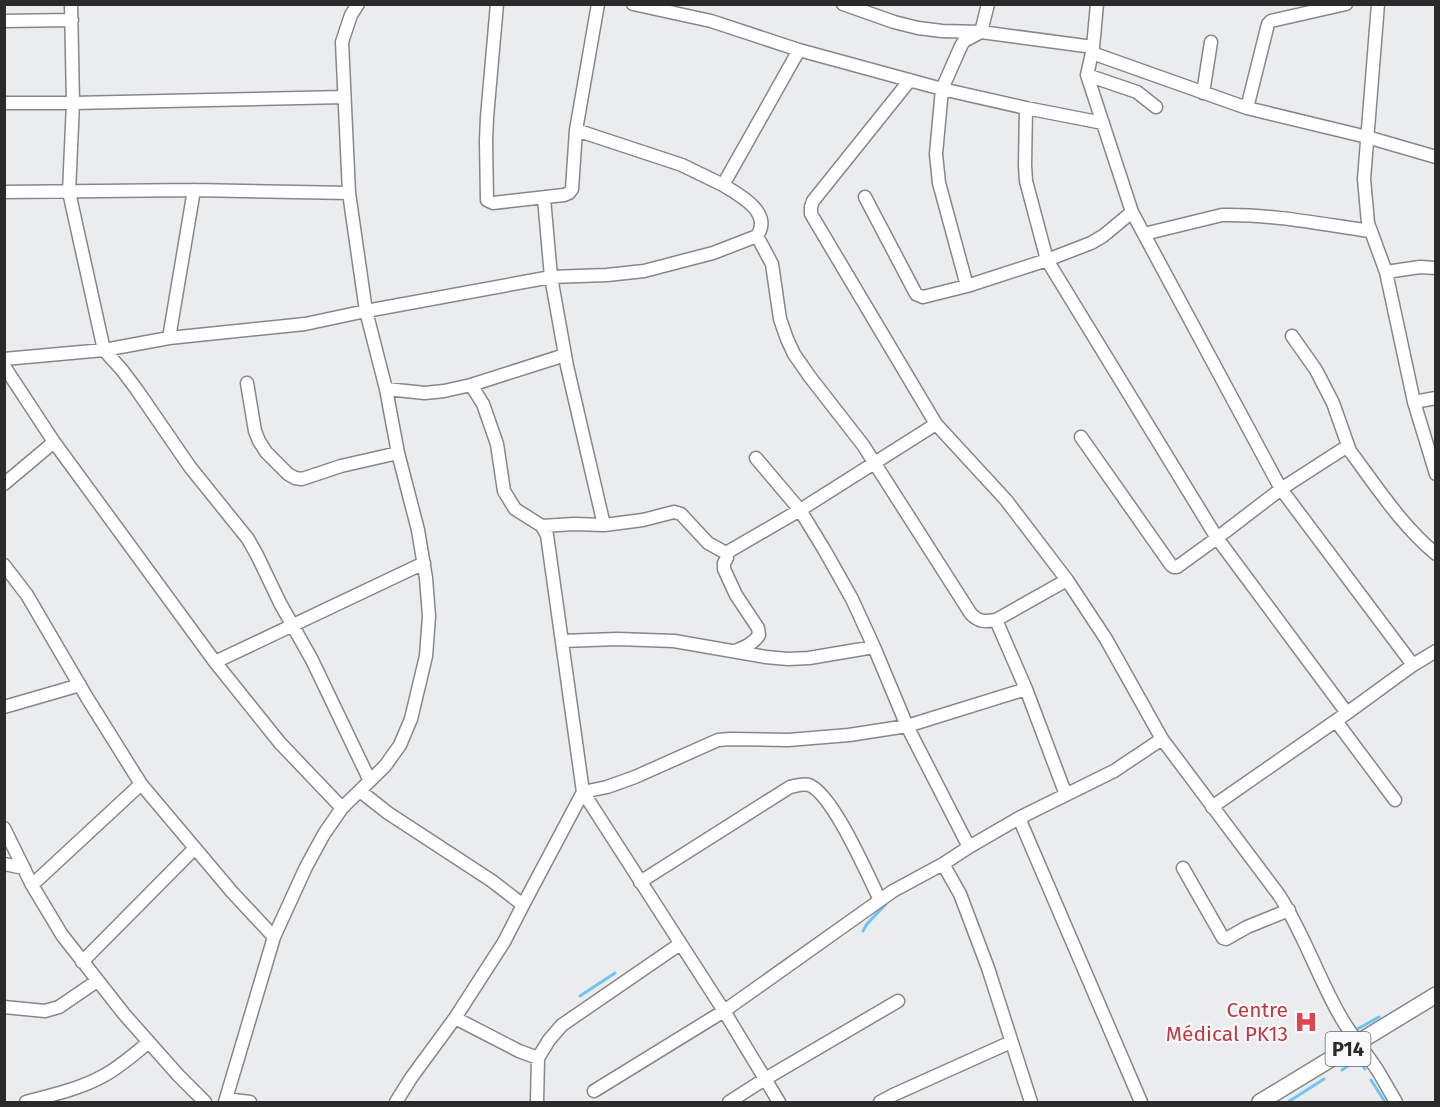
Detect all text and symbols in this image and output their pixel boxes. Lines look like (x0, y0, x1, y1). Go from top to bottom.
place label: Centre Médical PK13 (1166, 997, 1288, 1047)
hospital icon: Centre Médical PK13 (1293, 1009, 1319, 1035)
road number: P14 (1326, 1032, 1370, 1066)

